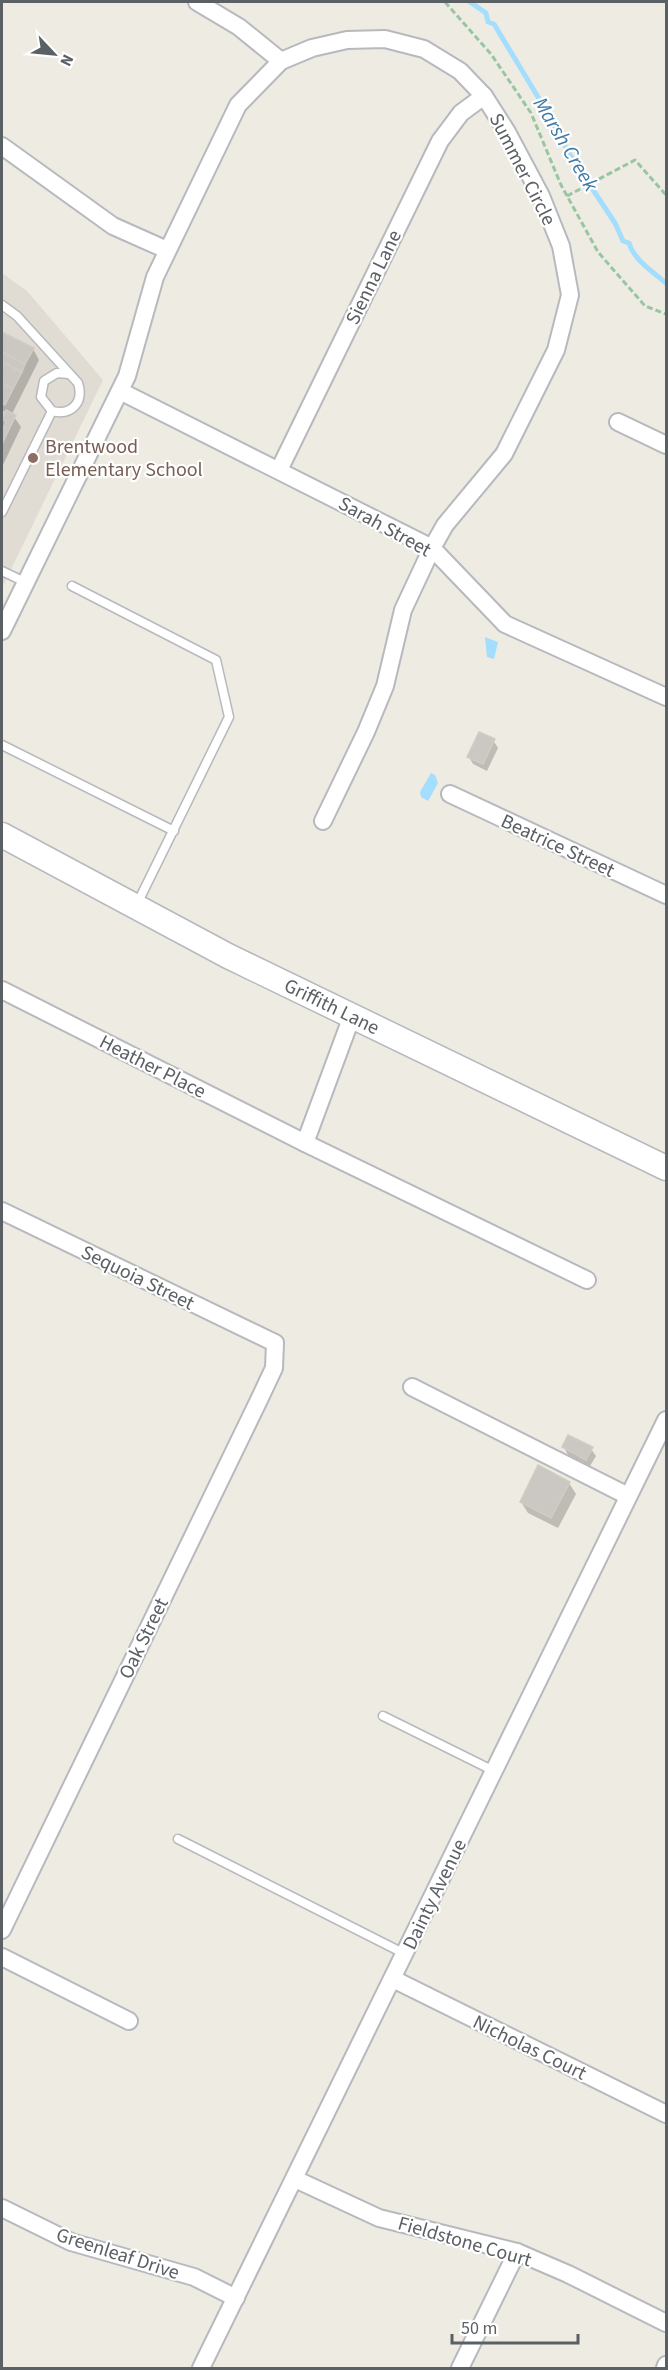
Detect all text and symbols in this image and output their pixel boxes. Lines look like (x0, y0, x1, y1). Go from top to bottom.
north arrow (24, 24, 84, 84)
text: N (54, 51, 79, 70)
water label: Marsh Creek (526, 91, 607, 198)
street label: Summer Circle (482, 108, 562, 231)
street label: Sienna Lane (339, 225, 409, 329)
place label: Brentwood Elementary School (45, 433, 203, 484)
marker: Brentwood Elementary School (26, 451, 40, 465)
street label: Sarah Street (333, 490, 436, 564)
street label: Beatrice Street (496, 807, 619, 885)
street label: Griffith Lane (279, 972, 384, 1042)
street label: Heather Place (94, 1028, 211, 1106)
street label: Sequoia Street (76, 1238, 199, 1317)
street label: Oak Street (112, 1593, 176, 1684)
street label: Dainty Avenue (396, 1834, 474, 1954)
street label: Nicholas Court (468, 2008, 591, 2088)
street label: Fieldstone Court (395, 2209, 535, 2274)
street label: Greenleaf Drive (53, 2221, 183, 2287)
scale bar (452, 2307, 578, 2345)
text: 50 m (461, 2316, 497, 2341)

